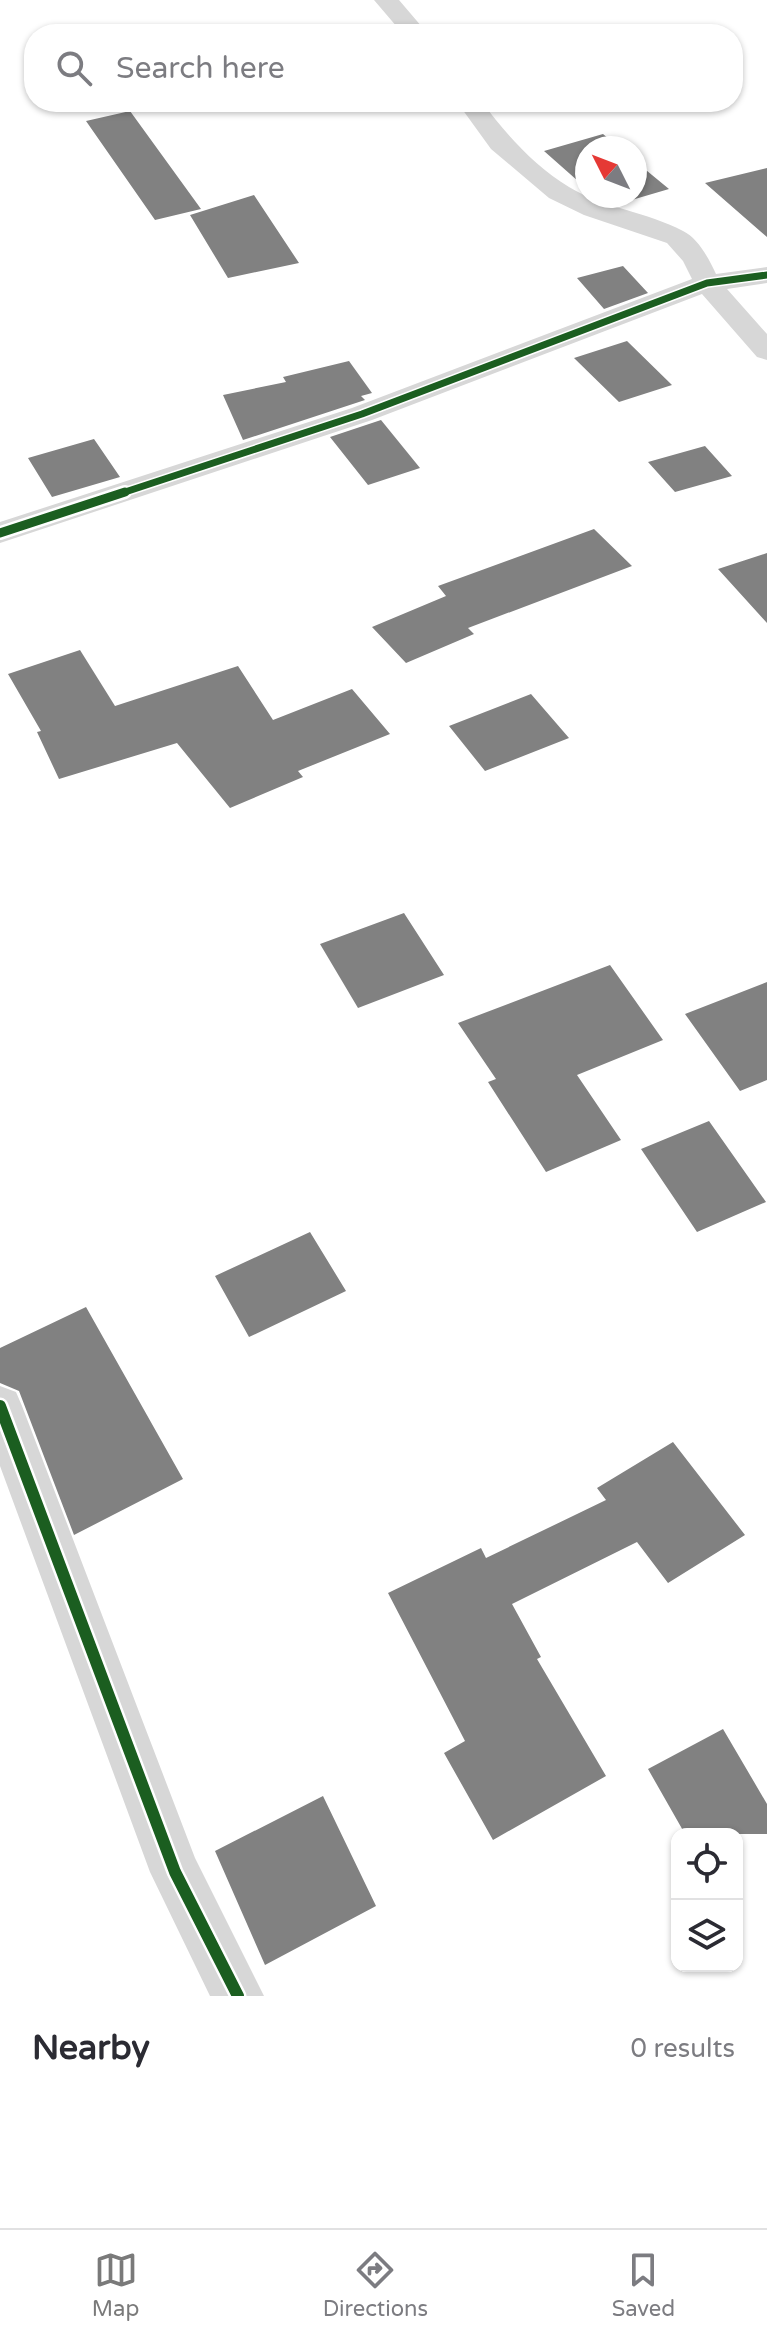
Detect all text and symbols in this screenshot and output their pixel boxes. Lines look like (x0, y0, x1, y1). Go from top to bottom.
search box (24, 24, 743, 112)
icon: search (52, 46, 96, 90)
text: Search here (116, 50, 285, 87)
north arrow (575, 136, 647, 208)
map controls (671, 1828, 743, 1972)
button: locate (671, 1828, 743, 1900)
button: layers (671, 1900, 743, 1972)
text: Nearby (32, 2028, 150, 2069)
text: 0 results (630, 2033, 735, 2064)
tab: Map (92, 2248, 139, 2322)
tab: Directions (323, 2248, 428, 2322)
tab: Saved (612, 2248, 675, 2322)

